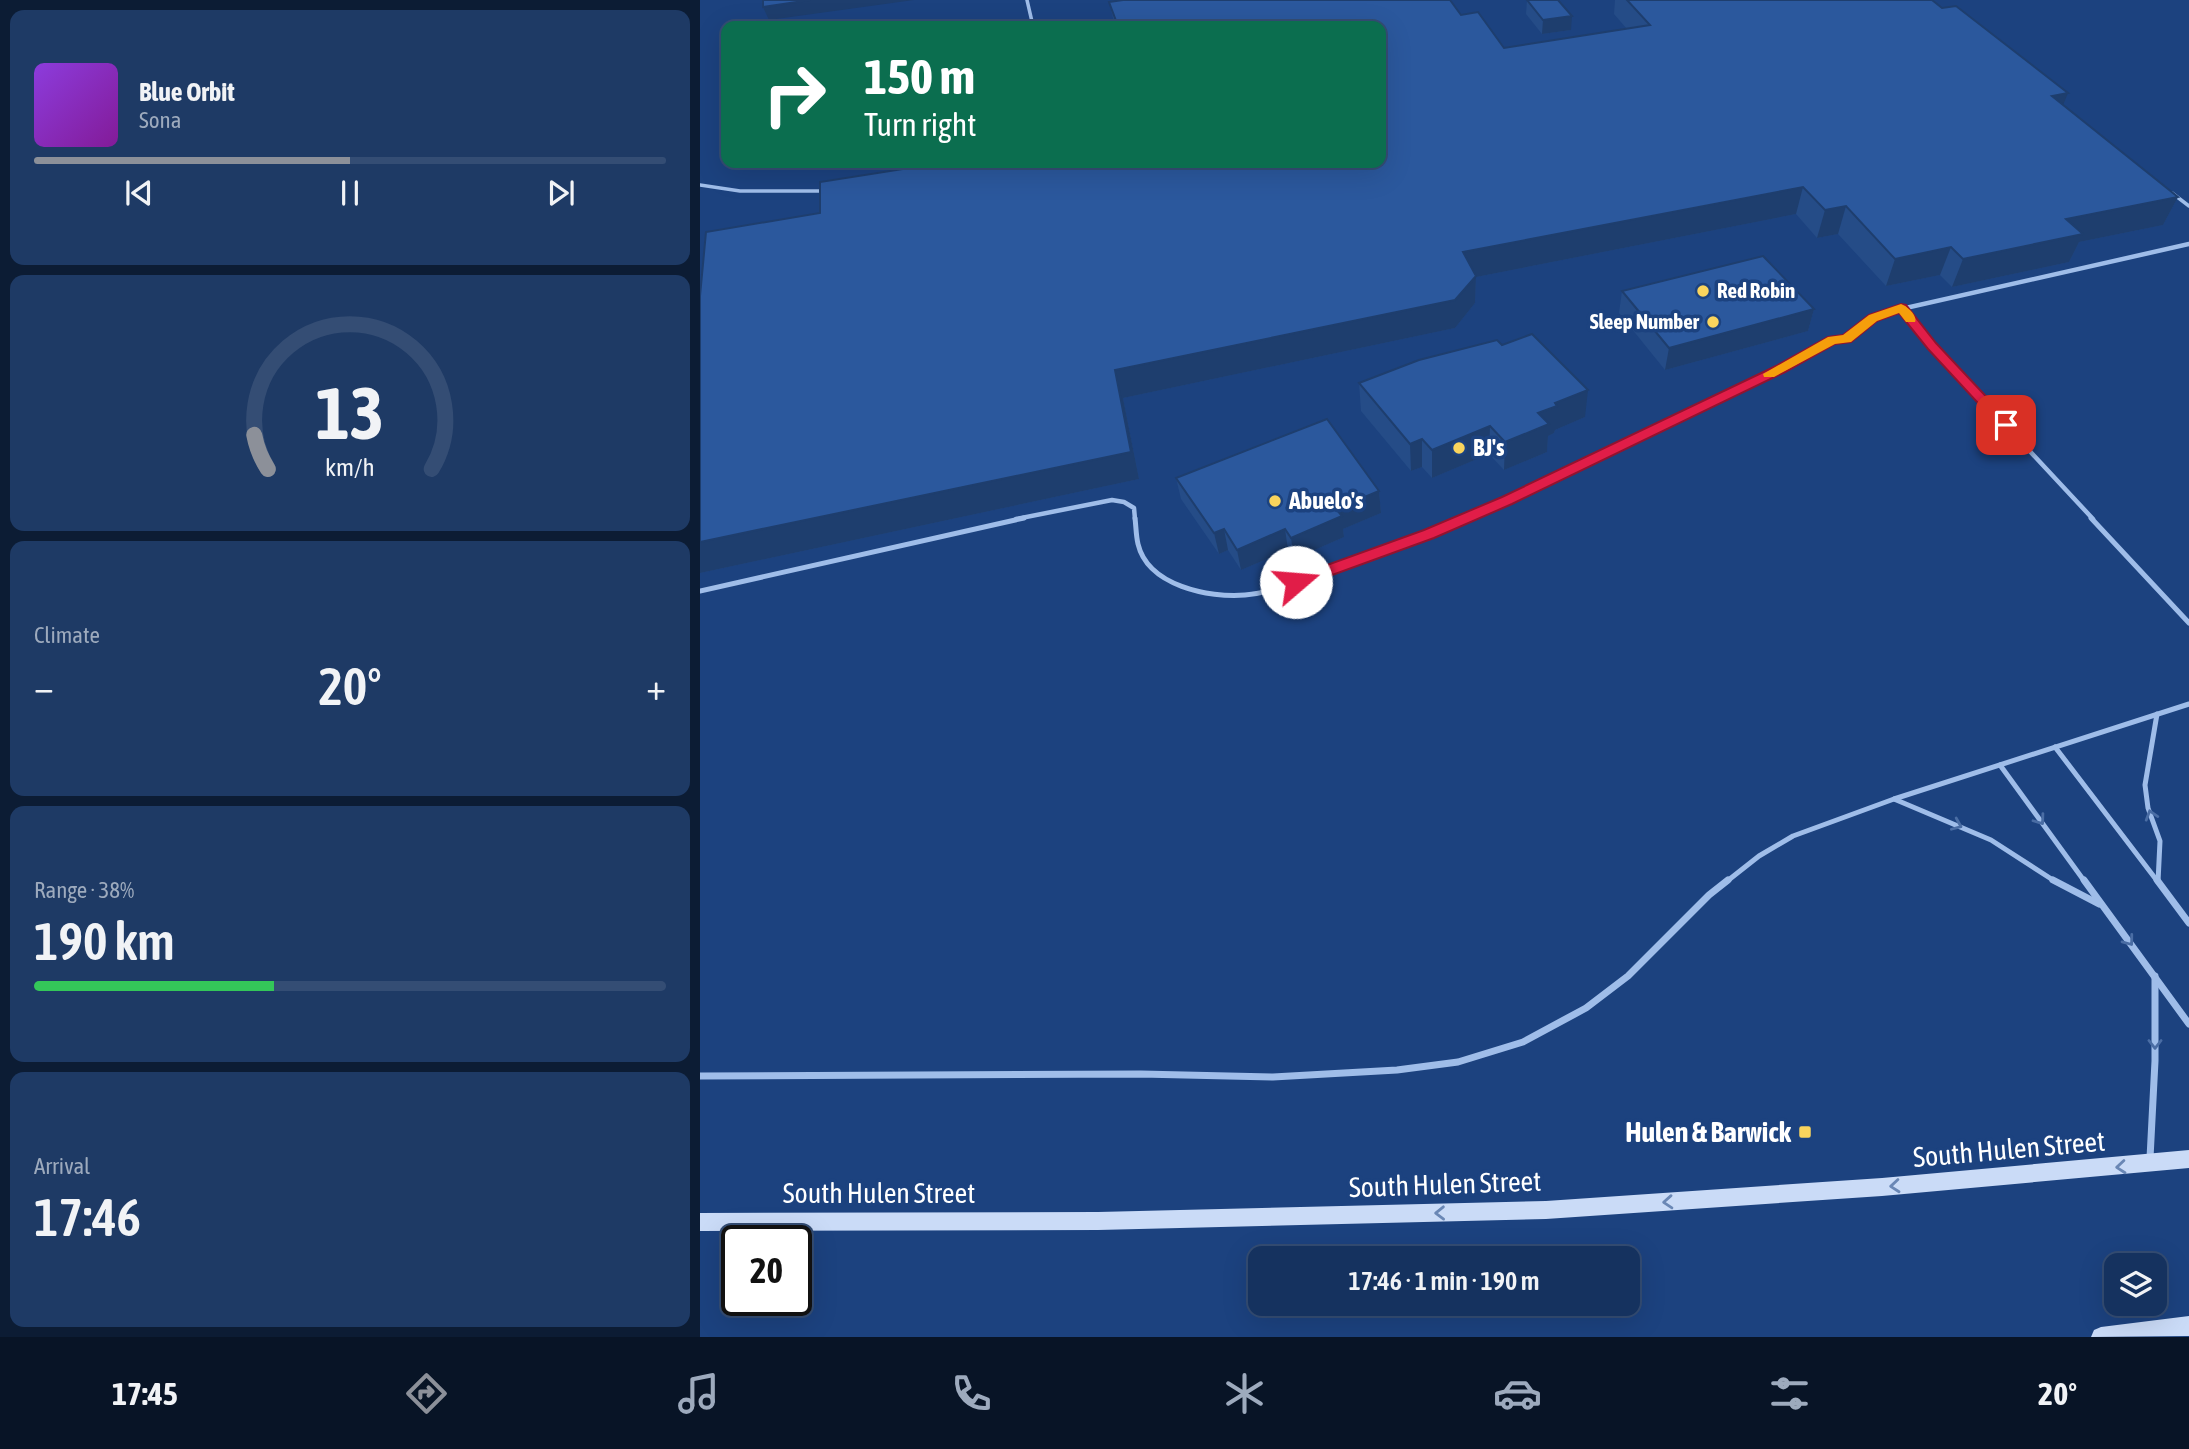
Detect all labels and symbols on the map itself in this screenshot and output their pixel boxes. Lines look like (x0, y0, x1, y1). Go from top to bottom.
place label: Red Robin (1717, 278, 1795, 302)
marker: Red Robin (1695, 283, 1711, 299)
place label: Sleep Number (1590, 309, 1700, 333)
marker: Sleep Number (1705, 314, 1721, 330)
pin (1976, 395, 2036, 455)
place label: BJ's (1473, 434, 1505, 461)
marker: BJ's (1451, 440, 1467, 456)
place label: Abuelo's (1288, 487, 1364, 514)
marker: Abuelo's (1267, 493, 1283, 509)
position arrow (1259, 545, 1333, 619)
one-way arrow (2145, 810, 2160, 822)
one-way arrow (2032, 813, 2044, 825)
one-way arrow (1951, 816, 1963, 830)
one-way arrow (2120, 933, 2133, 945)
one-way arrow (2147, 1040, 2163, 1050)
place label: Hulen & Barwick (1625, 1116, 1792, 1148)
marker: Hulen & Barwick (1797, 1124, 1813, 1140)
street label: South Hulen Street (1912, 1125, 2106, 1173)
one-way arrow (2115, 1159, 2126, 1174)
street label: South Hulen Street (1348, 1165, 1542, 1203)
street label: South Hulen Street (783, 1177, 975, 1209)
one-way arrow (1889, 1178, 1900, 1193)
one-way arrow (1662, 1194, 1673, 1209)
one-way arrow (1435, 1205, 1446, 1220)
speed limit sign: 20 (721, 1225, 812, 1316)

